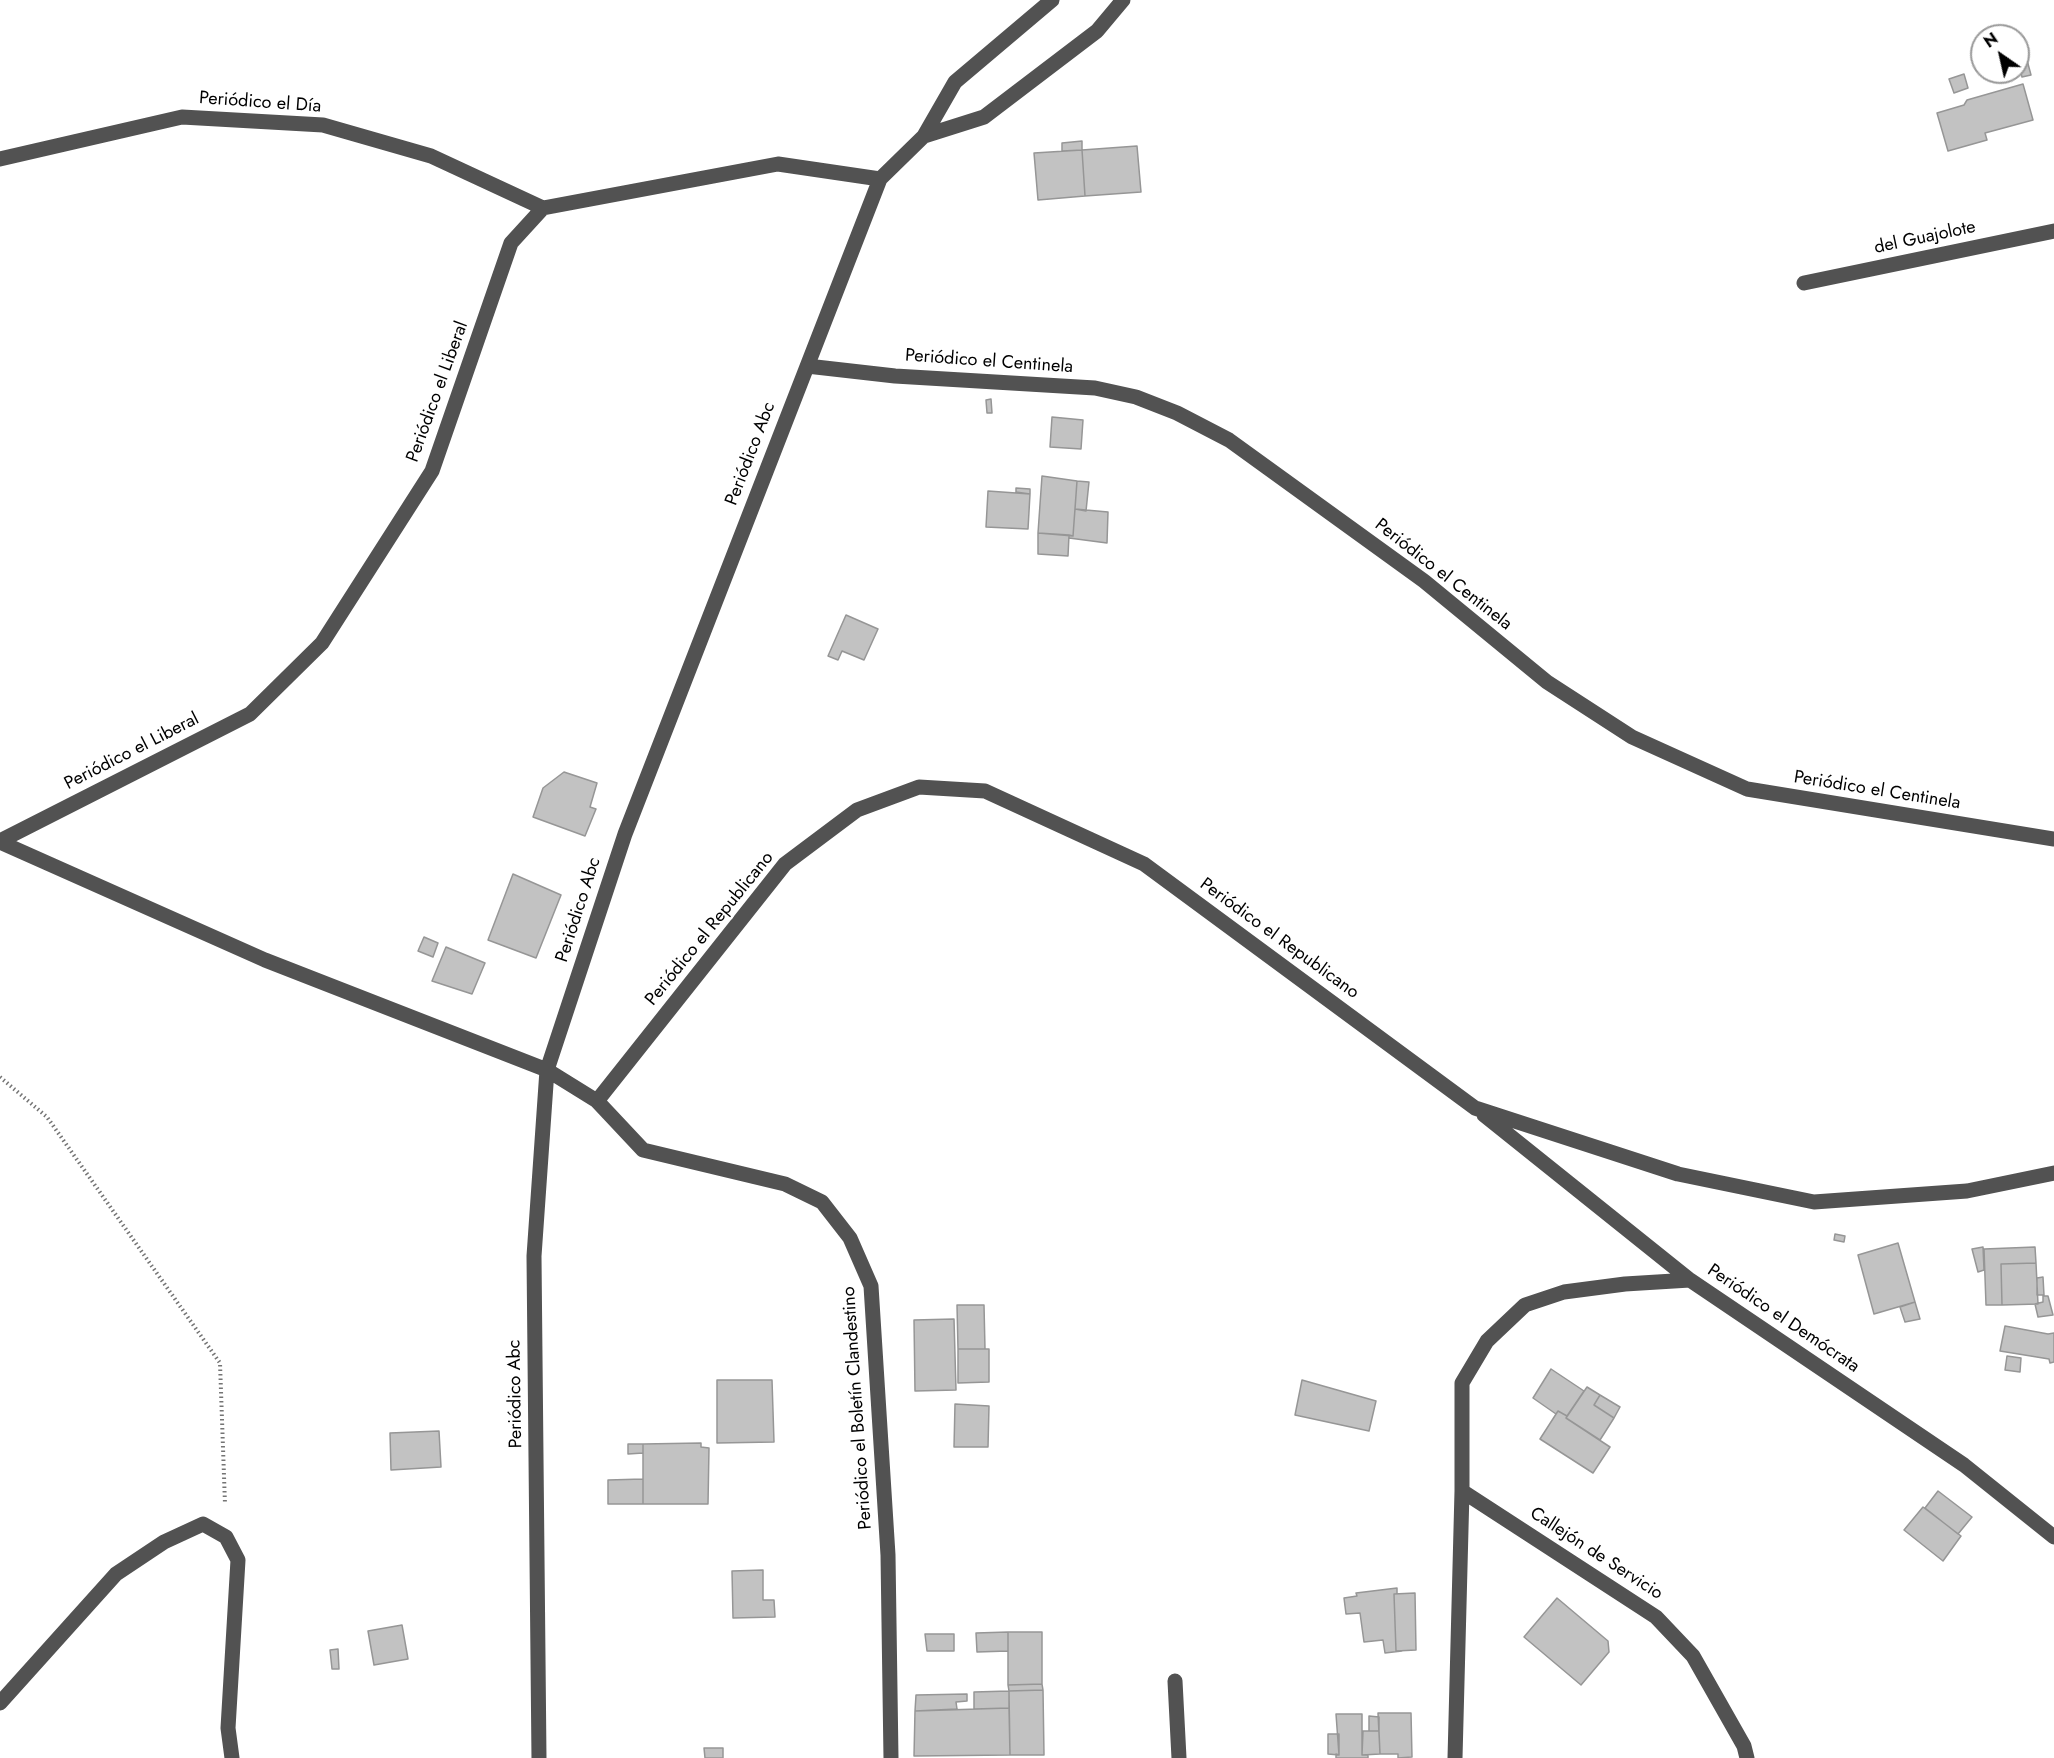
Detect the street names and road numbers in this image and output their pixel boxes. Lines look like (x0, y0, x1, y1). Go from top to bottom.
street label: Periódico el Día (198, 88, 322, 118)
street label: del Guajolote (1872, 217, 1978, 259)
street label: Periódico el Liberal (403, 319, 473, 465)
street label: Periódico el Centinela (904, 345, 1074, 379)
street label: Periódico Abc (721, 399, 781, 509)
street label: Periódico el Centinela (1370, 515, 1516, 635)
street label: Periódico el Liberal (61, 709, 203, 795)
street label: Periódico el Centinela (1792, 767, 1962, 815)
street label: Periódico el Republicano (641, 848, 779, 1010)
street label: Periódico Abc (552, 855, 606, 965)
street label: Periódico el Republicano (1195, 874, 1363, 1004)
street label: Periódico el Demócrata (1703, 1260, 1863, 1378)
street label: Periódico el Boletín Clandestino (839, 1286, 877, 1530)
street label: Periódico Abc (504, 1339, 528, 1449)
street label: Callejón de Servicio (1525, 1503, 1667, 1605)

